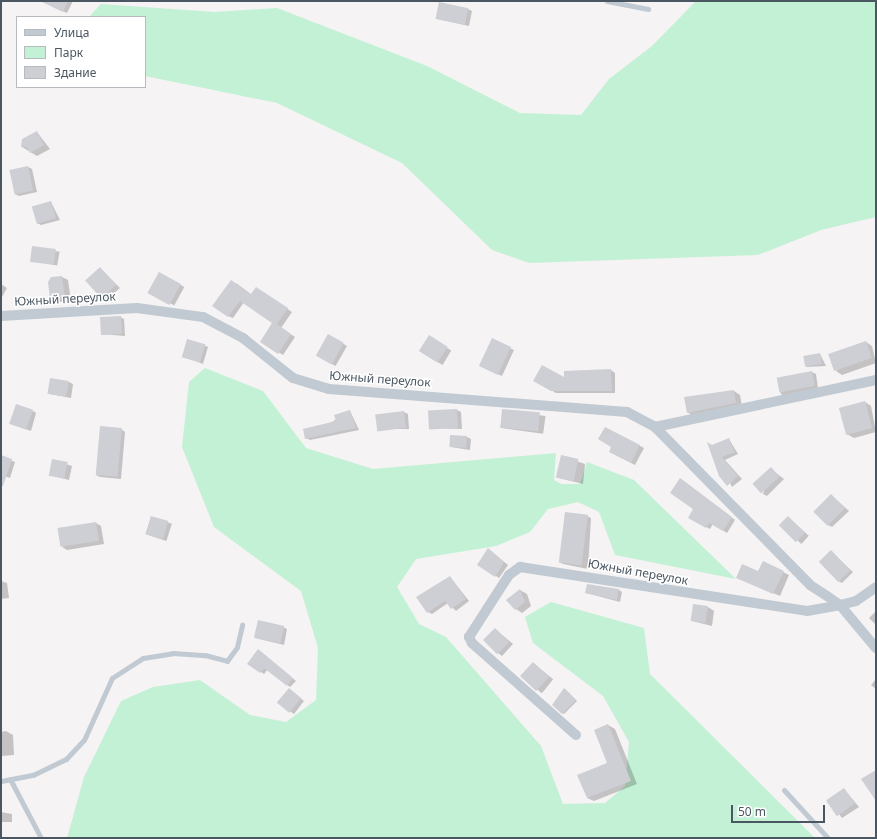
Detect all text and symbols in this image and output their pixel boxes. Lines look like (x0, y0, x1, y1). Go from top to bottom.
legend (16, 16, 146, 88)
text: Улица (54, 24, 89, 41)
text: Парк (54, 44, 83, 61)
text: Здание (54, 64, 96, 81)
street label: Южный переулок (14, 289, 116, 309)
street label: Южный переулок (329, 368, 431, 390)
street label: Южный переулок (587, 556, 689, 588)
scale bar (733, 797, 827, 823)
text: 50 m (738, 803, 766, 820)

